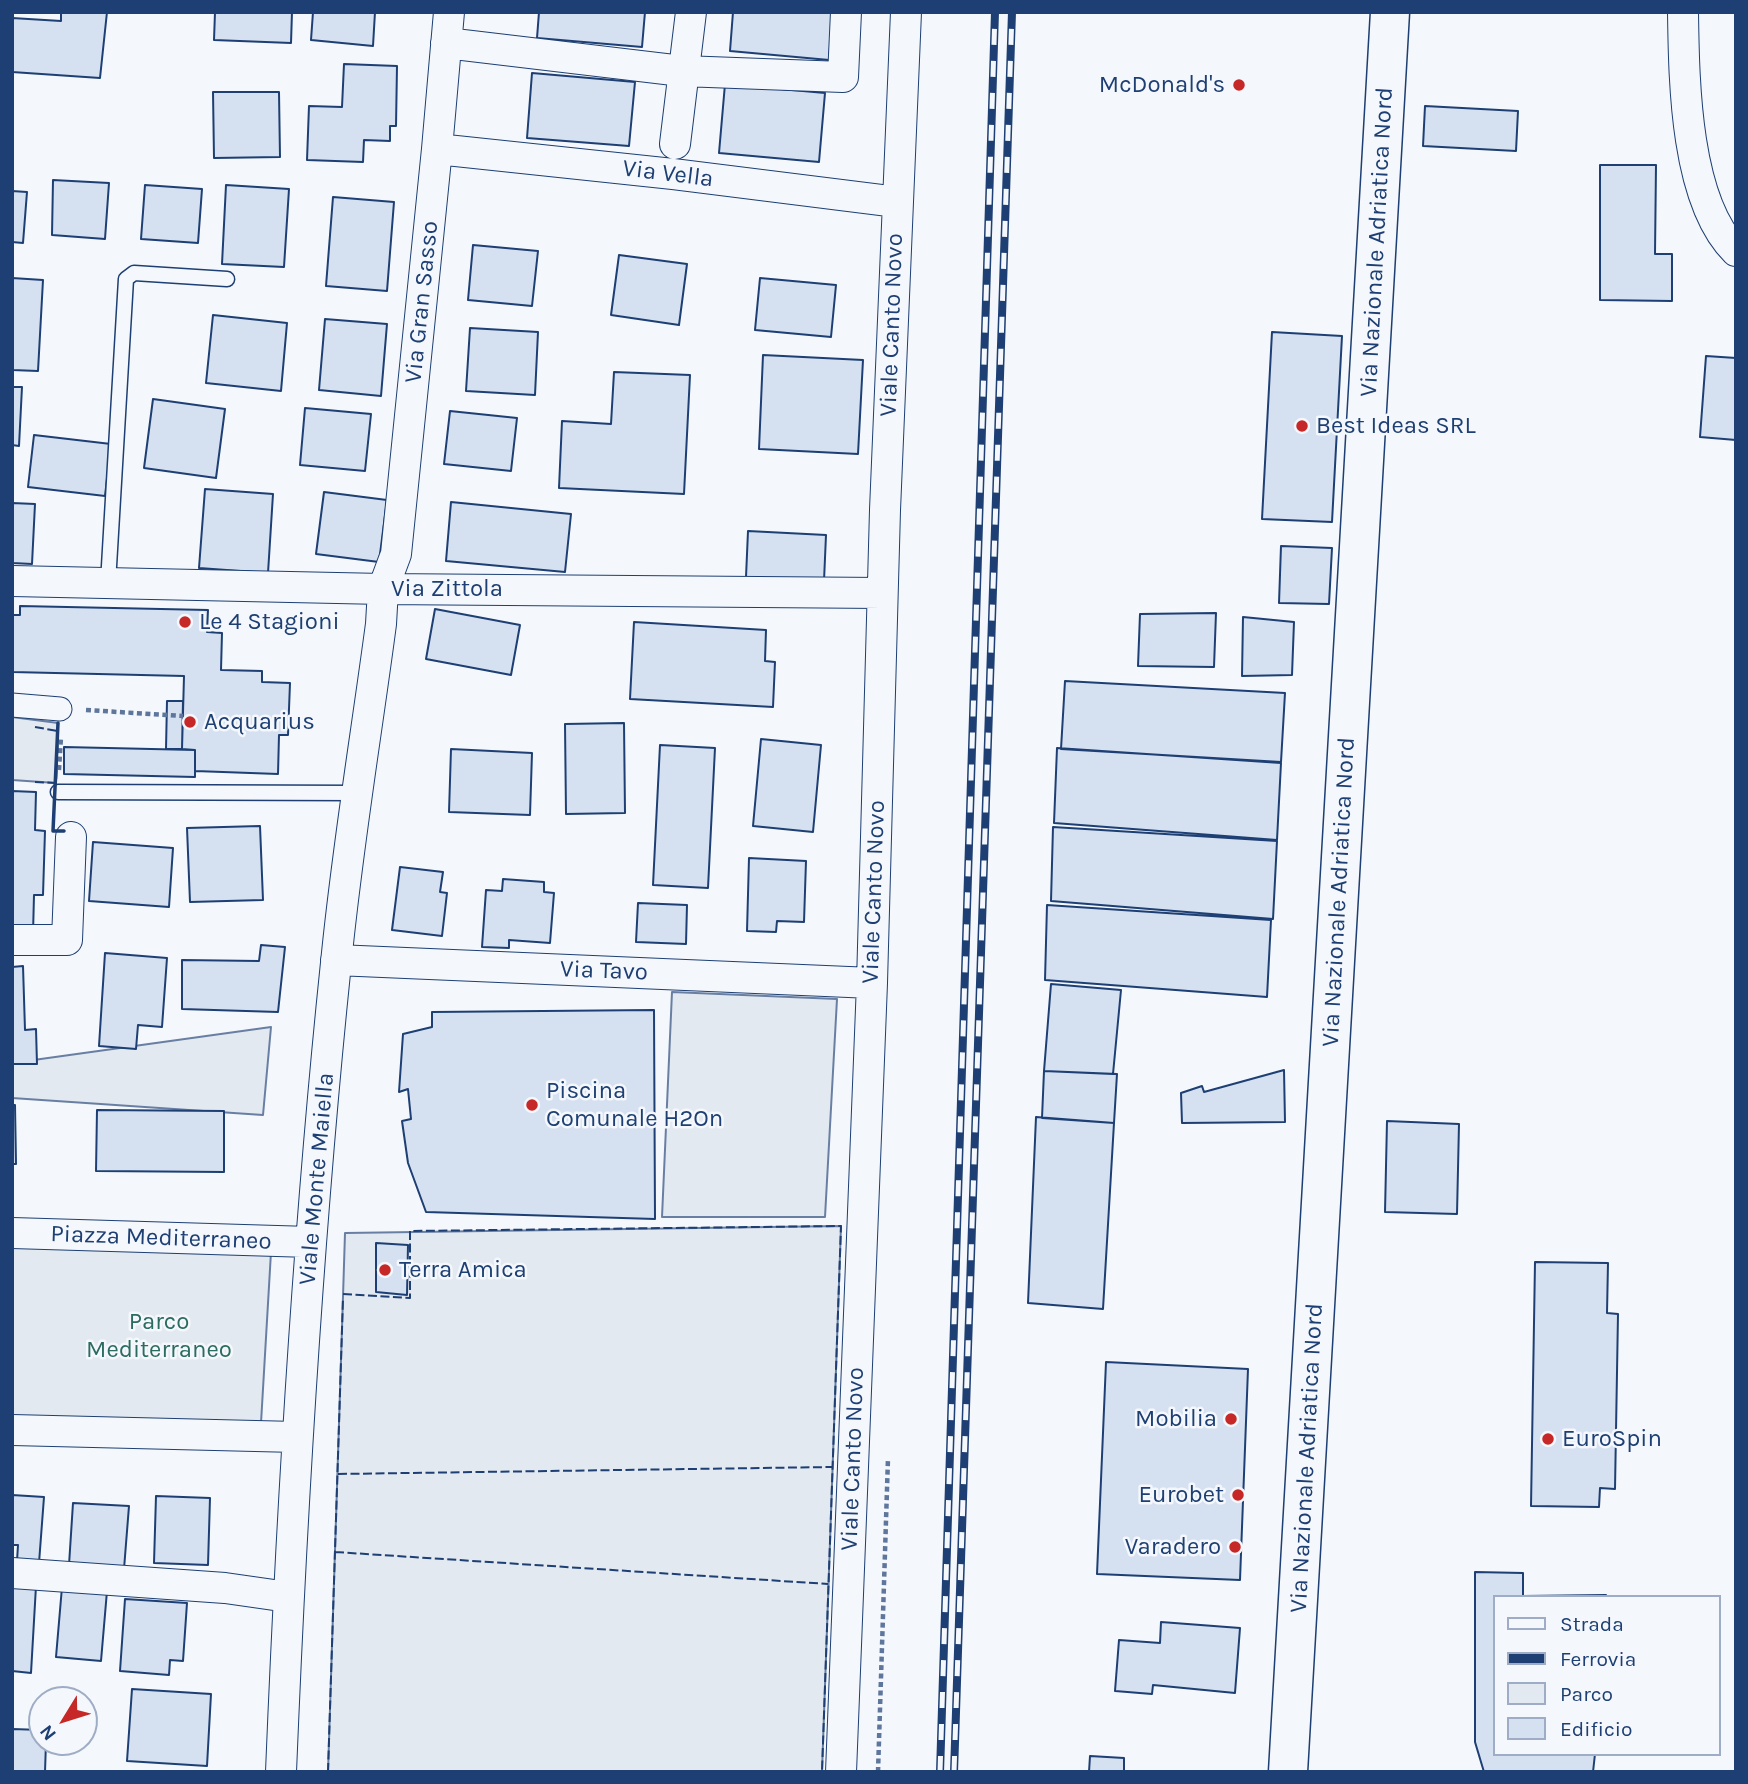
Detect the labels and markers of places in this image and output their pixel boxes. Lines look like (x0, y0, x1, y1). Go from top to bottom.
place label: McDonald's (1099, 71, 1225, 99)
marker: McDonald's (1231, 77, 1247, 93)
place label: Best Ideas SRL (1316, 412, 1476, 440)
marker: Best Ideas SRL (1294, 418, 1310, 434)
place label: Le 4 Stagioni (199, 608, 340, 636)
marker: Le 4 Stagioni (177, 614, 193, 630)
place label: Acquarius (204, 708, 315, 736)
marker: Acquarius (182, 714, 198, 730)
place label: Piscina Comunale H2On (546, 1077, 723, 1133)
marker: Piscina Comunale H2On (524, 1097, 540, 1113)
place label: Terra Amica (399, 1256, 527, 1284)
marker: Terra Amica (377, 1262, 393, 1278)
place label: Mobilia (1135, 1405, 1217, 1433)
marker: Mobilia (1223, 1411, 1239, 1427)
place label: EuroSpin (1562, 1425, 1662, 1453)
marker: EuroSpin (1540, 1431, 1556, 1447)
place label: Eurobet (1139, 1481, 1224, 1509)
marker: Eurobet (1230, 1487, 1246, 1503)
place label: Varadero (1125, 1533, 1221, 1561)
marker: Varadero (1227, 1539, 1243, 1555)

